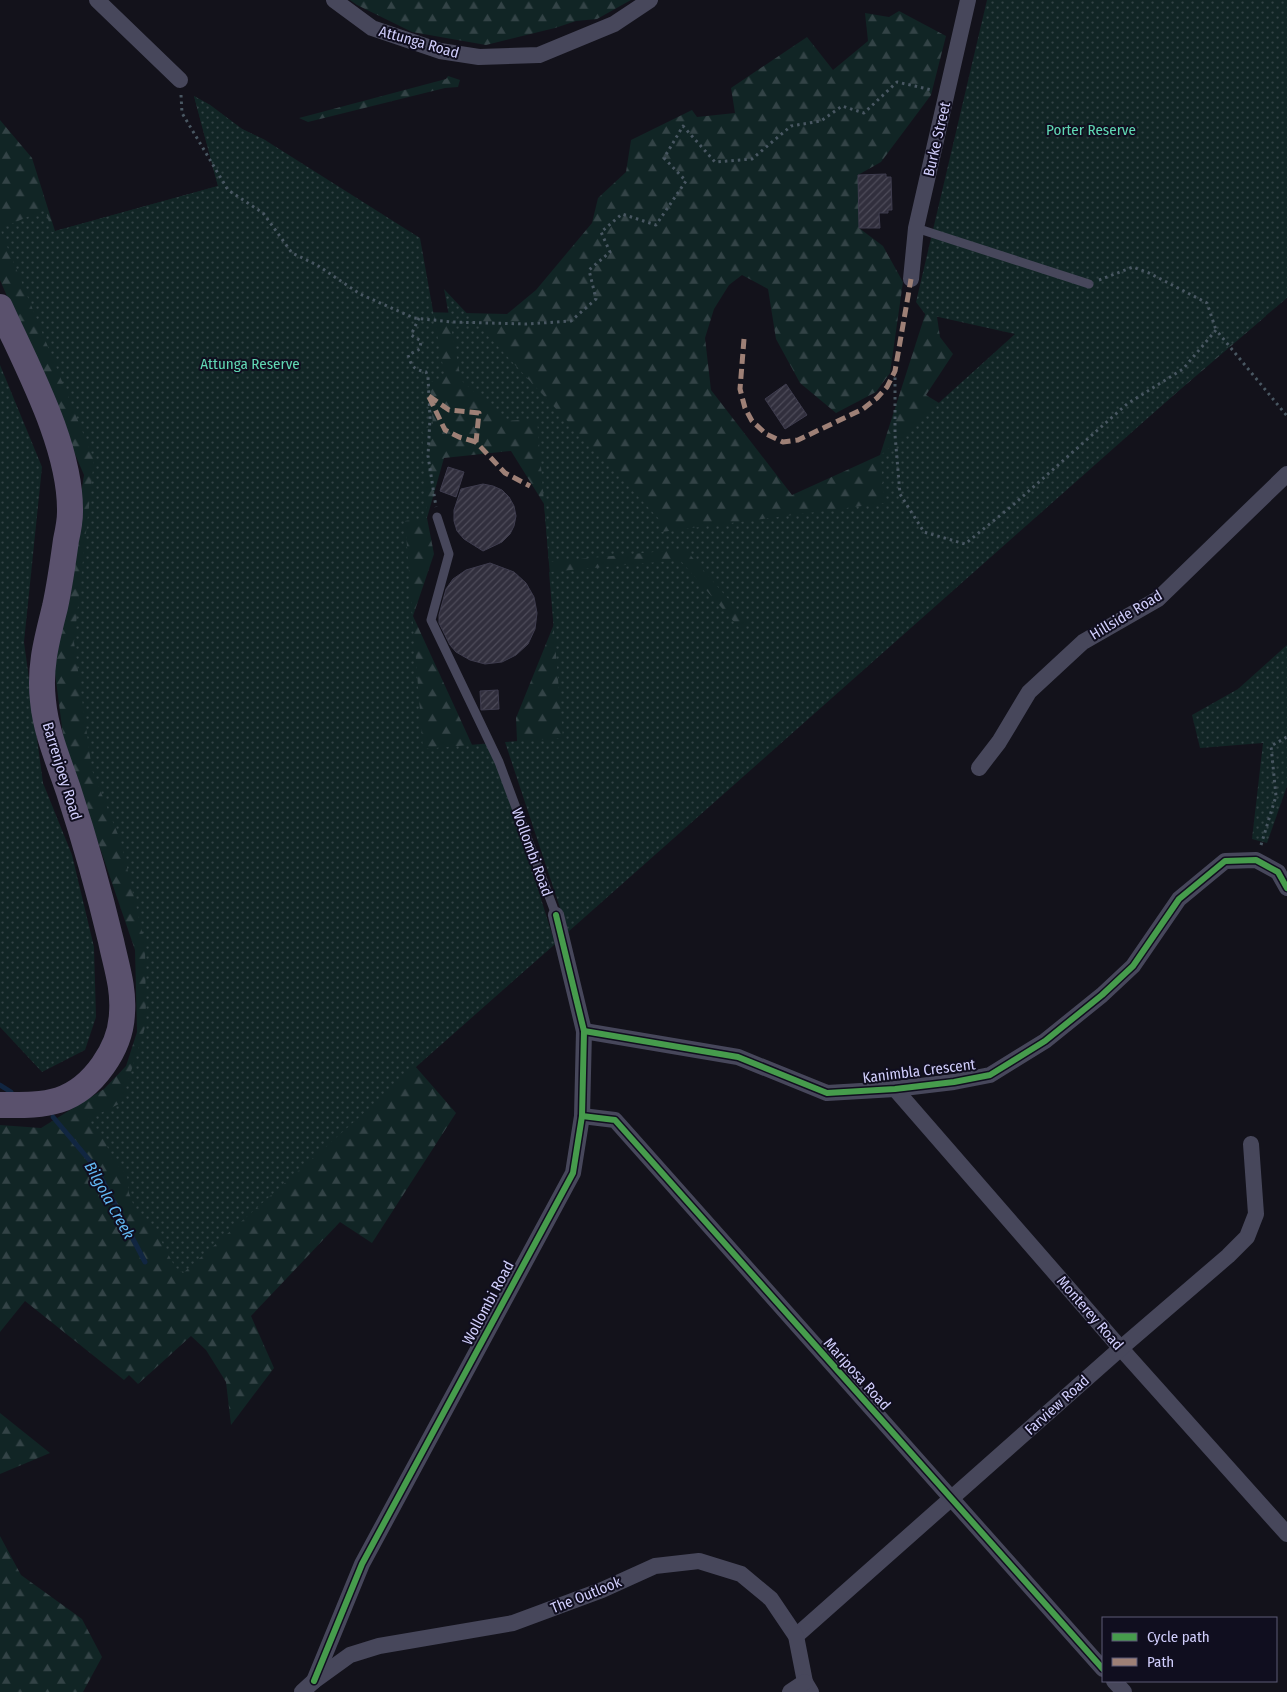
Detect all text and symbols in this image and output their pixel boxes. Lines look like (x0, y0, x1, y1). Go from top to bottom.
street label: Attunga Road (377, 22, 461, 62)
street label: Burke Street (920, 100, 954, 178)
park label: Porter Reserve (1046, 121, 1136, 139)
park label: Attunga Reserve (200, 355, 300, 373)
street label: Hillside Road (1087, 586, 1165, 644)
street label: Barrenjoey Road (39, 720, 85, 822)
street label: Wollombi Road (508, 805, 556, 899)
street label: Kanimbla Crescent (862, 1055, 977, 1087)
water label: Bilgola Creek (80, 1158, 139, 1242)
street label: Wollombi Road (458, 1258, 518, 1348)
street label: Monterey Road (1053, 1272, 1127, 1354)
street label: Mariposa Road (820, 1334, 894, 1414)
street label: Farview Road (1021, 1371, 1093, 1439)
street label: The Outlook (548, 1573, 624, 1617)
legend (1102, 1617, 1277, 1682)
text: Cycle path (1147, 1628, 1210, 1646)
text: Path (1147, 1653, 1174, 1671)

